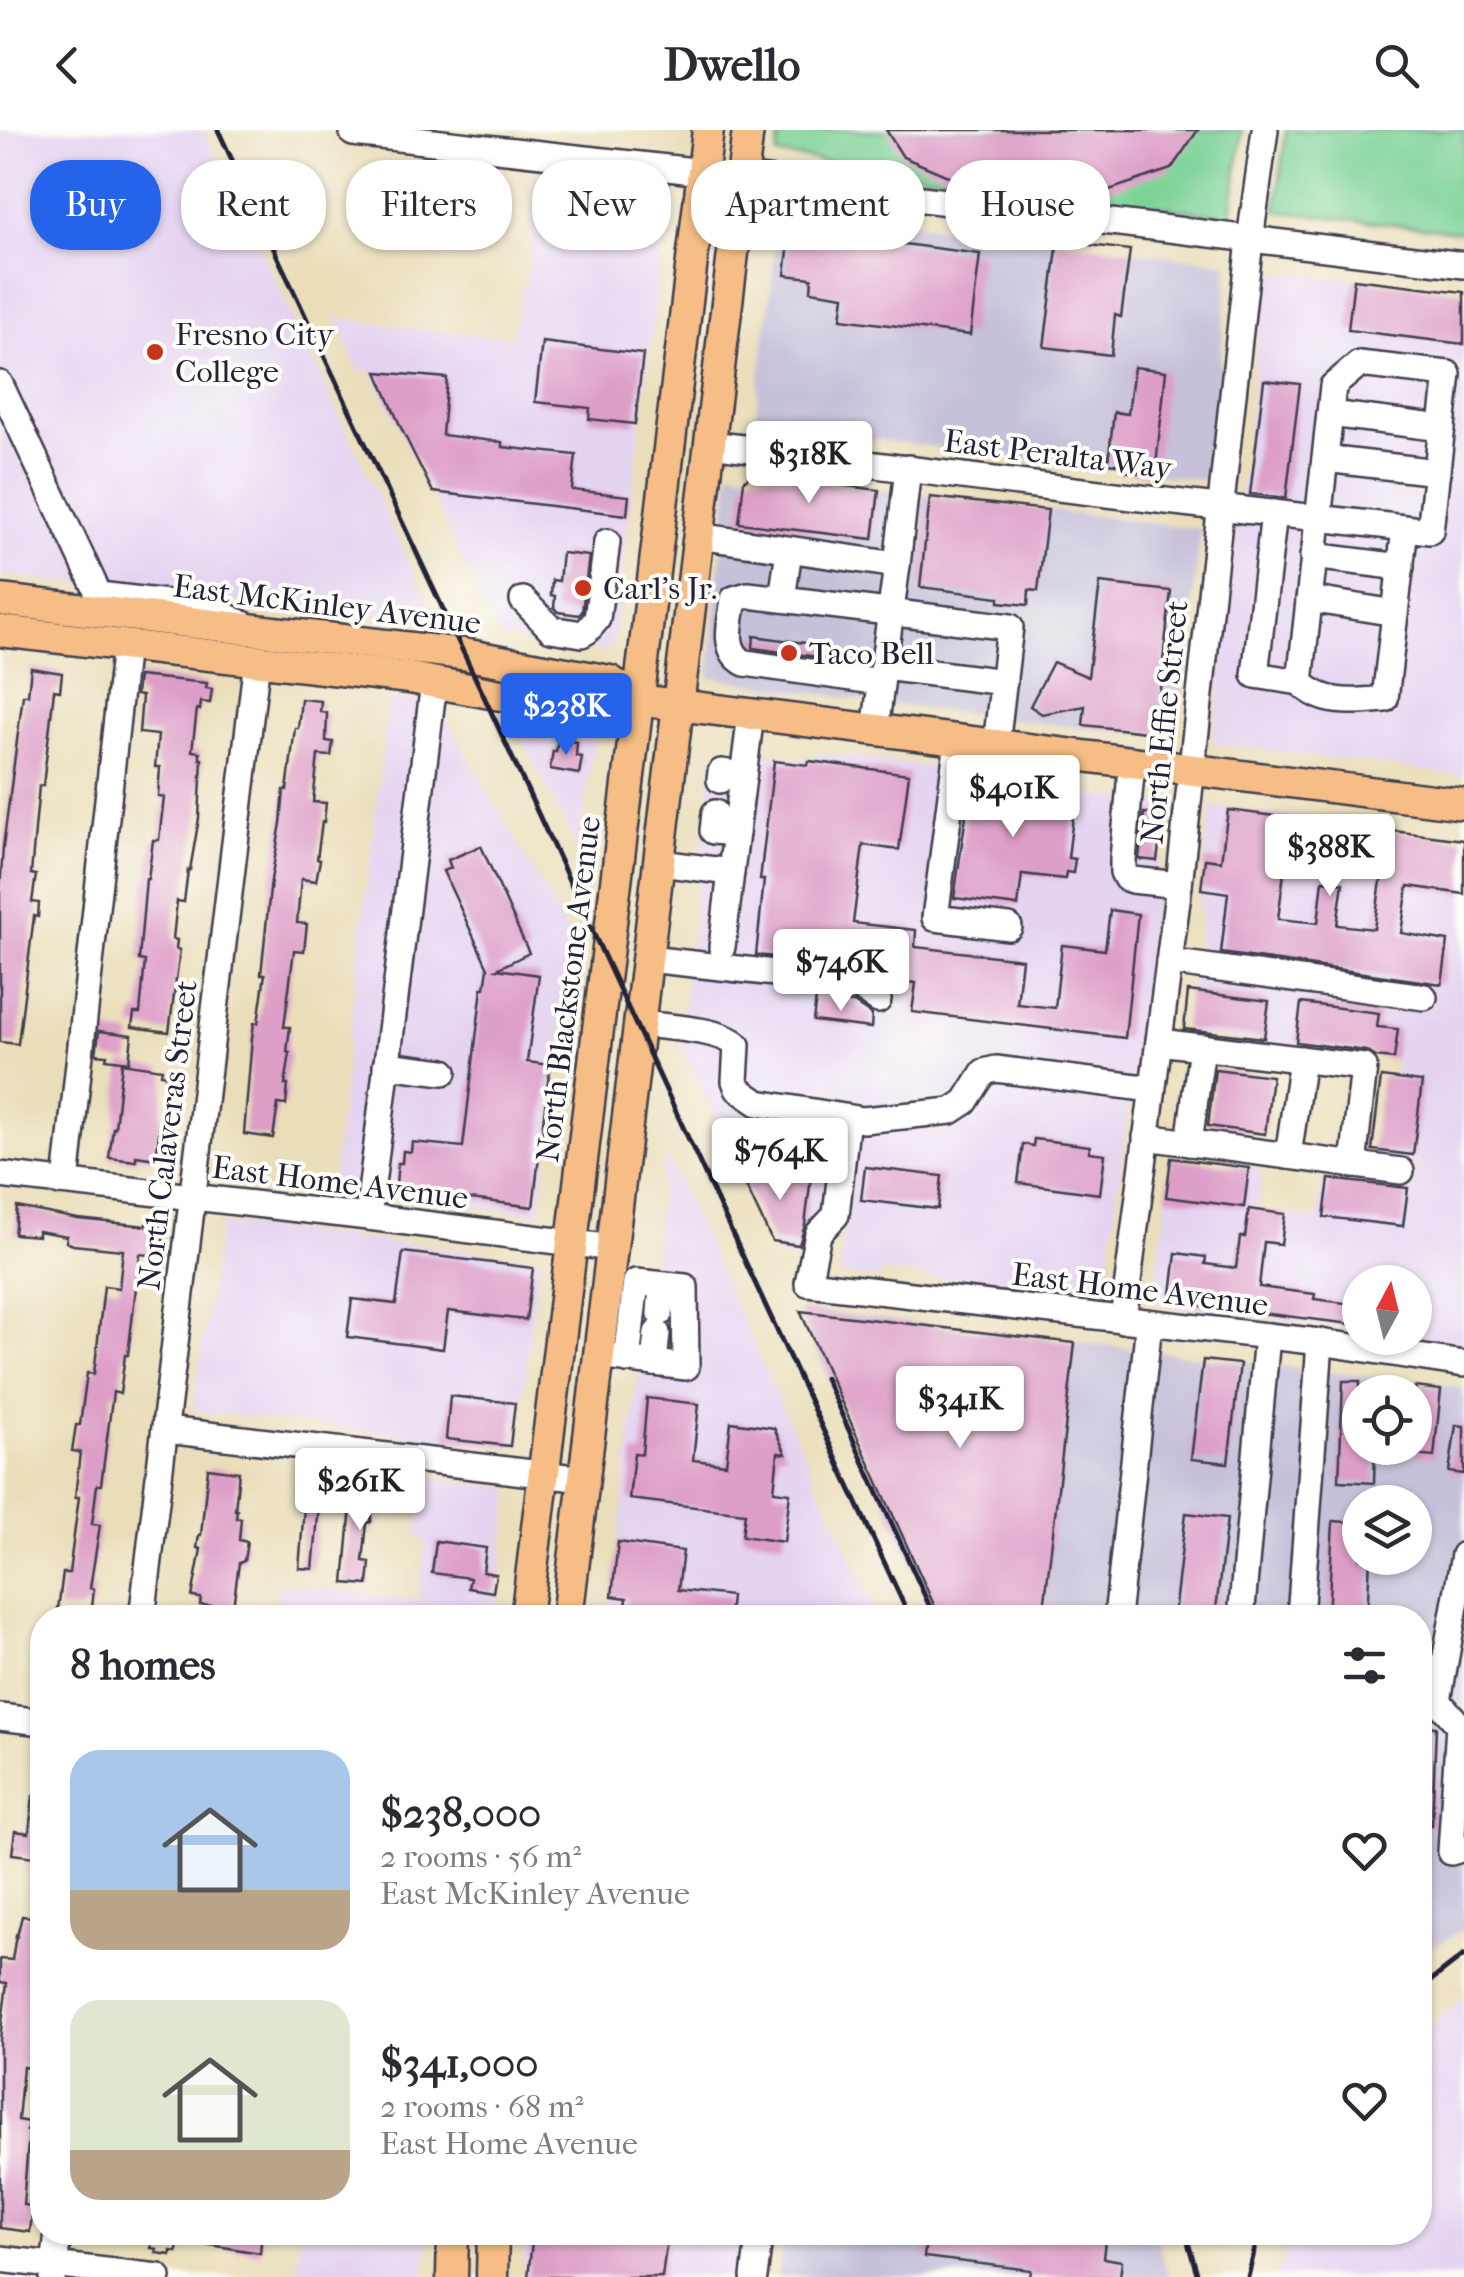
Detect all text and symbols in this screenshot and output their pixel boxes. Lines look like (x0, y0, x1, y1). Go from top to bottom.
icon: back (40, 38, 95, 93)
icon: search (1369, 38, 1424, 93)
text: Dwello (664, 39, 800, 92)
chip: Buy (30, 160, 161, 250)
chip: Rent (181, 160, 326, 250)
chip: Filters (346, 160, 512, 250)
chip: New (532, 160, 671, 250)
chip: Apartment (691, 160, 925, 250)
chip: House (945, 160, 1110, 250)
place label: Fresno City College (175, 316, 335, 390)
marker: Fresno City College (144, 341, 166, 363)
pin: $318K (739, 421, 879, 506)
street label: East Peralta Way (942, 422, 1175, 487)
text: $318K (768, 435, 850, 472)
street label: East McKinley Avenue (171, 567, 483, 642)
place label: Carl's Jr. (603, 570, 717, 607)
marker: Carl's Jr. (572, 577, 594, 599)
street label: North Effie Street (1133, 598, 1196, 845)
place label: Taco Bell (809, 635, 934, 672)
marker: Taco Bell (778, 642, 800, 664)
pin: $238K (496, 673, 636, 758)
text: $238K (523, 687, 609, 724)
pin: $401K (943, 755, 1083, 840)
text: $401K (969, 769, 1057, 806)
street label: North Blackstone Avenue (529, 814, 608, 1164)
pin: $388K (1260, 814, 1400, 899)
text: $388K (1287, 828, 1373, 865)
pin: $746K (771, 929, 911, 1014)
text: $746K (795, 943, 887, 980)
street label: North Calaveras Street (130, 977, 205, 1292)
pin: $764K (710, 1118, 850, 1203)
text: $764K (734, 1132, 826, 1169)
street label: East Home Avenue (210, 1148, 470, 1217)
street label: East Home Avenue (1010, 1255, 1270, 1324)
north arrow (1342, 1265, 1432, 1355)
map controls (1342, 1265, 1432, 1575)
pin: $341K (890, 1366, 1030, 1451)
button: locate (1342, 1375, 1432, 1465)
text: $341K (918, 1380, 1002, 1417)
pin: $261K (290, 1448, 430, 1533)
text: $261K (317, 1462, 403, 1499)
button: layers (1342, 1485, 1432, 1575)
icon: filters (1337, 1638, 1392, 1693)
text: 8 homes (70, 1641, 216, 1690)
text: $238,000 (380, 1789, 541, 1838)
icon: home (150, 1790, 270, 1910)
icon: heart (1337, 1823, 1392, 1878)
text: 2 rooms · 56 m² (380, 1838, 581, 1875)
text: East McKinley Avenue (380, 1875, 690, 1912)
text: $341,000 (380, 2039, 538, 2088)
icon: home (150, 2040, 270, 2160)
icon: heart (1337, 2073, 1392, 2128)
text: 2 rooms · 68 m² (380, 2088, 584, 2125)
text: East Home Avenue (380, 2125, 638, 2162)

